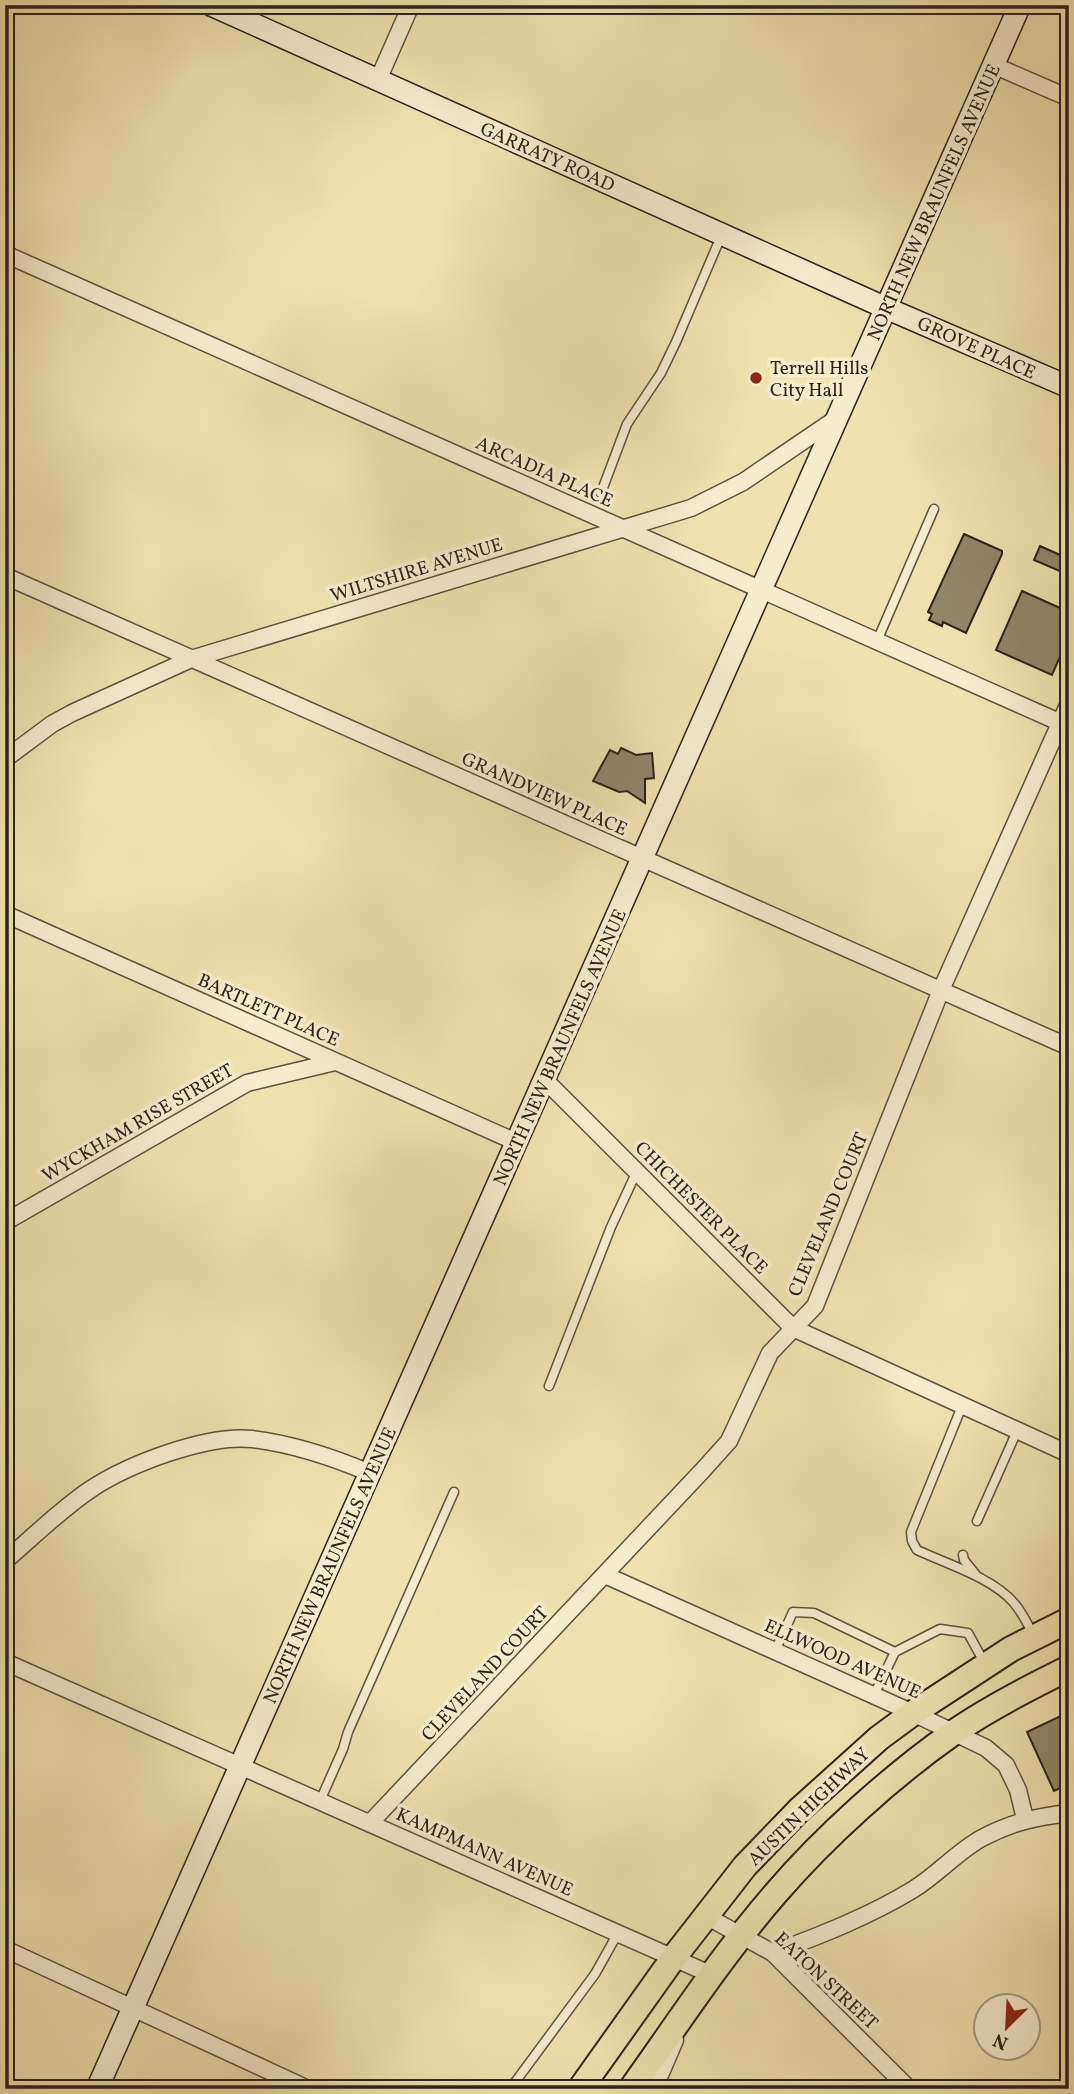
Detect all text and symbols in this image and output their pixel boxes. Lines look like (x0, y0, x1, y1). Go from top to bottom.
street label: NORTH NEW BRAUNFELS AVENUE (862, 60, 1008, 345)
street label: GARRATY ROAD (476, 117, 619, 199)
street label: GROVE PLACE (913, 311, 1040, 387)
place label: Terrell Hills City Hall (770, 356, 868, 404)
marker: Terrell Hills City Hall (748, 370, 764, 386)
street label: ARCADIA PLACE (471, 431, 617, 515)
street label: WILTSHIRE AVENUE (327, 532, 506, 610)
street label: GRANDVIEW PLACE (457, 746, 631, 843)
street label: NORTH NEW BRAUNFELS AVENUE (488, 905, 634, 1190)
street label: BARTLETT PLACE (193, 968, 343, 1054)
street label: WYCKHAM RISE STREET (38, 1058, 238, 1189)
street label: CLEVELAND COURT (783, 1129, 875, 1301)
street label: CHICHESTER PLACE (628, 1136, 773, 1281)
street label: NORTH NEW BRAUNFELS AVENUE (258, 1423, 404, 1708)
street label: CLEVELAND COURT (416, 1601, 555, 1748)
street label: ELLWOOD AVENUE (760, 1614, 925, 1706)
street label: AUSTIN HIGHWAY (743, 1742, 876, 1873)
street label: KAMPMANN AVENUE (391, 1802, 577, 1904)
street label: EATON STREET (768, 1927, 883, 2036)
north arrow (972, 1993, 1042, 2062)
text: N (989, 2026, 1012, 2055)

